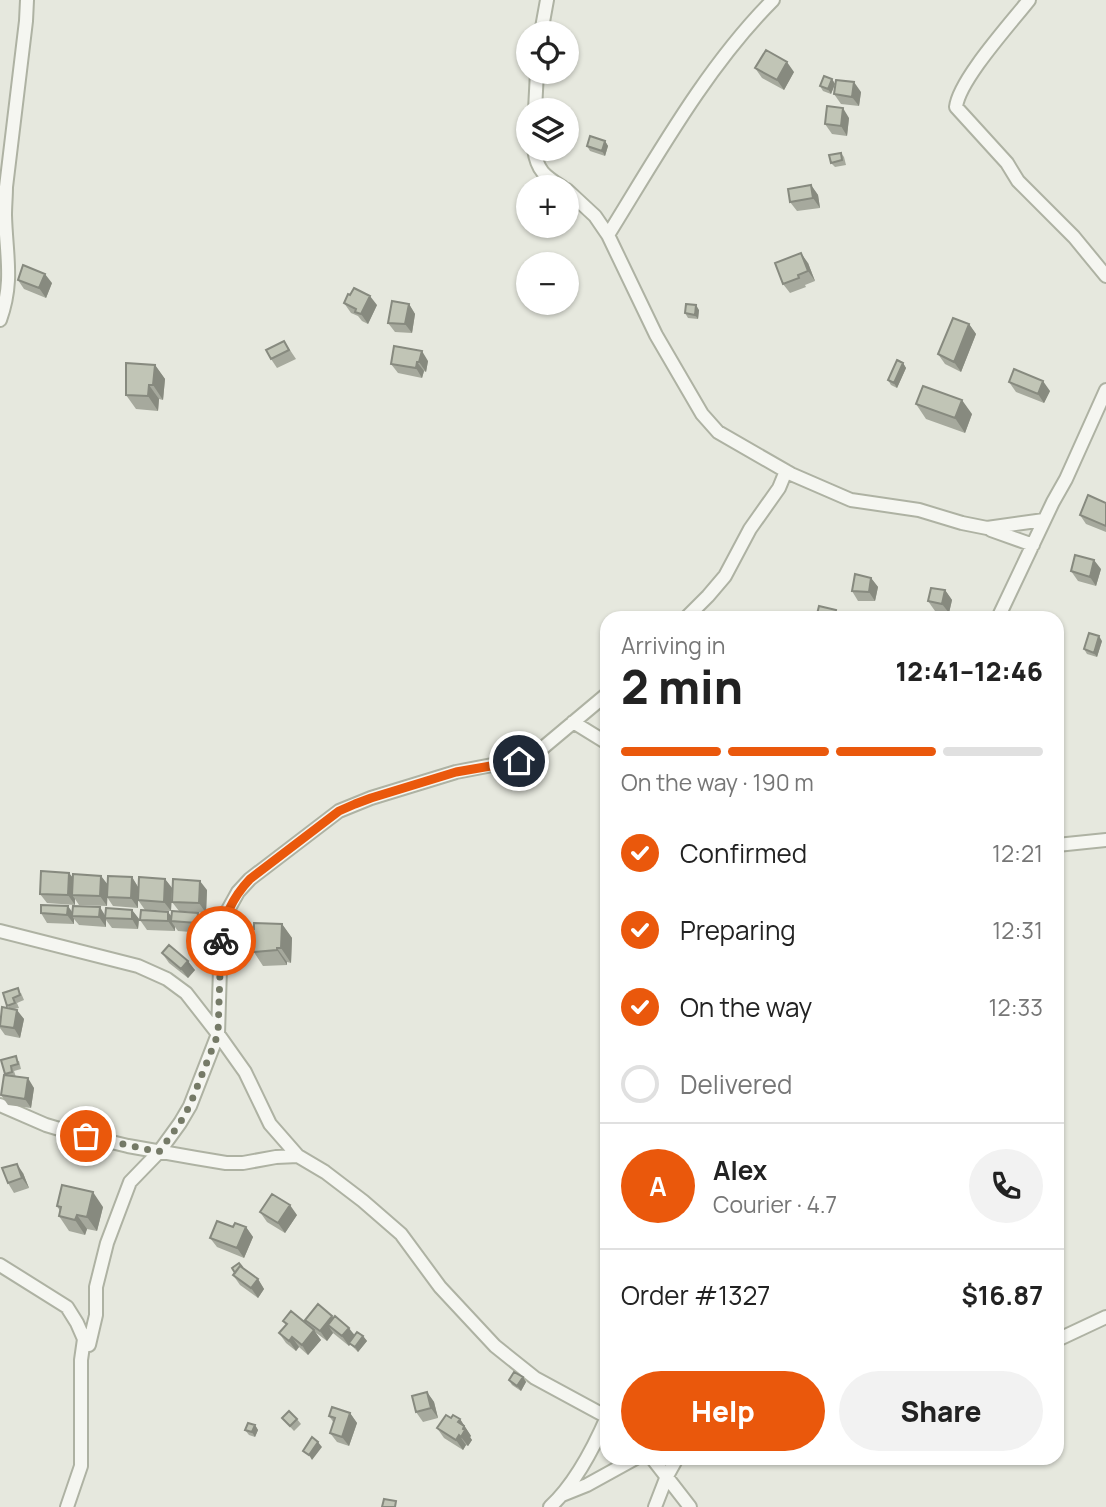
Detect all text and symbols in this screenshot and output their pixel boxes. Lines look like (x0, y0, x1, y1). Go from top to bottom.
map controls (516, 21, 579, 315)
button: locate (516, 21, 579, 84)
button: layers (516, 98, 579, 161)
button: + (516, 175, 579, 238)
button: − (516, 252, 579, 315)
text: Arriving in (621, 629, 726, 661)
text: 12:41–12:46 (895, 653, 1043, 689)
text: 2 min (621, 655, 743, 718)
pin (489, 731, 549, 791)
icon: home (500, 742, 538, 780)
text: On the way · 190 m (621, 766, 814, 798)
icon: check (621, 834, 659, 872)
text: Confirmed (680, 835, 807, 871)
text: 12:21 (992, 837, 1043, 869)
courier (186, 906, 256, 976)
icon: check (621, 911, 659, 949)
text: Preparing (680, 912, 796, 948)
text: 12:31 (992, 914, 1043, 946)
icon: bike (202, 922, 240, 960)
icon: check (621, 988, 659, 1026)
text: On the way (680, 989, 812, 1025)
text: 12:33 (989, 991, 1043, 1023)
text: Delivered (680, 1066, 792, 1102)
pin (56, 1106, 116, 1166)
icon: bag (67, 1117, 105, 1155)
button: phone (969, 1149, 1043, 1223)
text: Alex (713, 1152, 767, 1188)
text: A (649, 1168, 667, 1204)
text: Courier · 4.7 (713, 1188, 837, 1220)
text: Order #1327 (621, 1277, 770, 1313)
text: $16.87 (961, 1277, 1043, 1313)
button: Help (621, 1371, 825, 1451)
button: Share (839, 1371, 1043, 1451)

